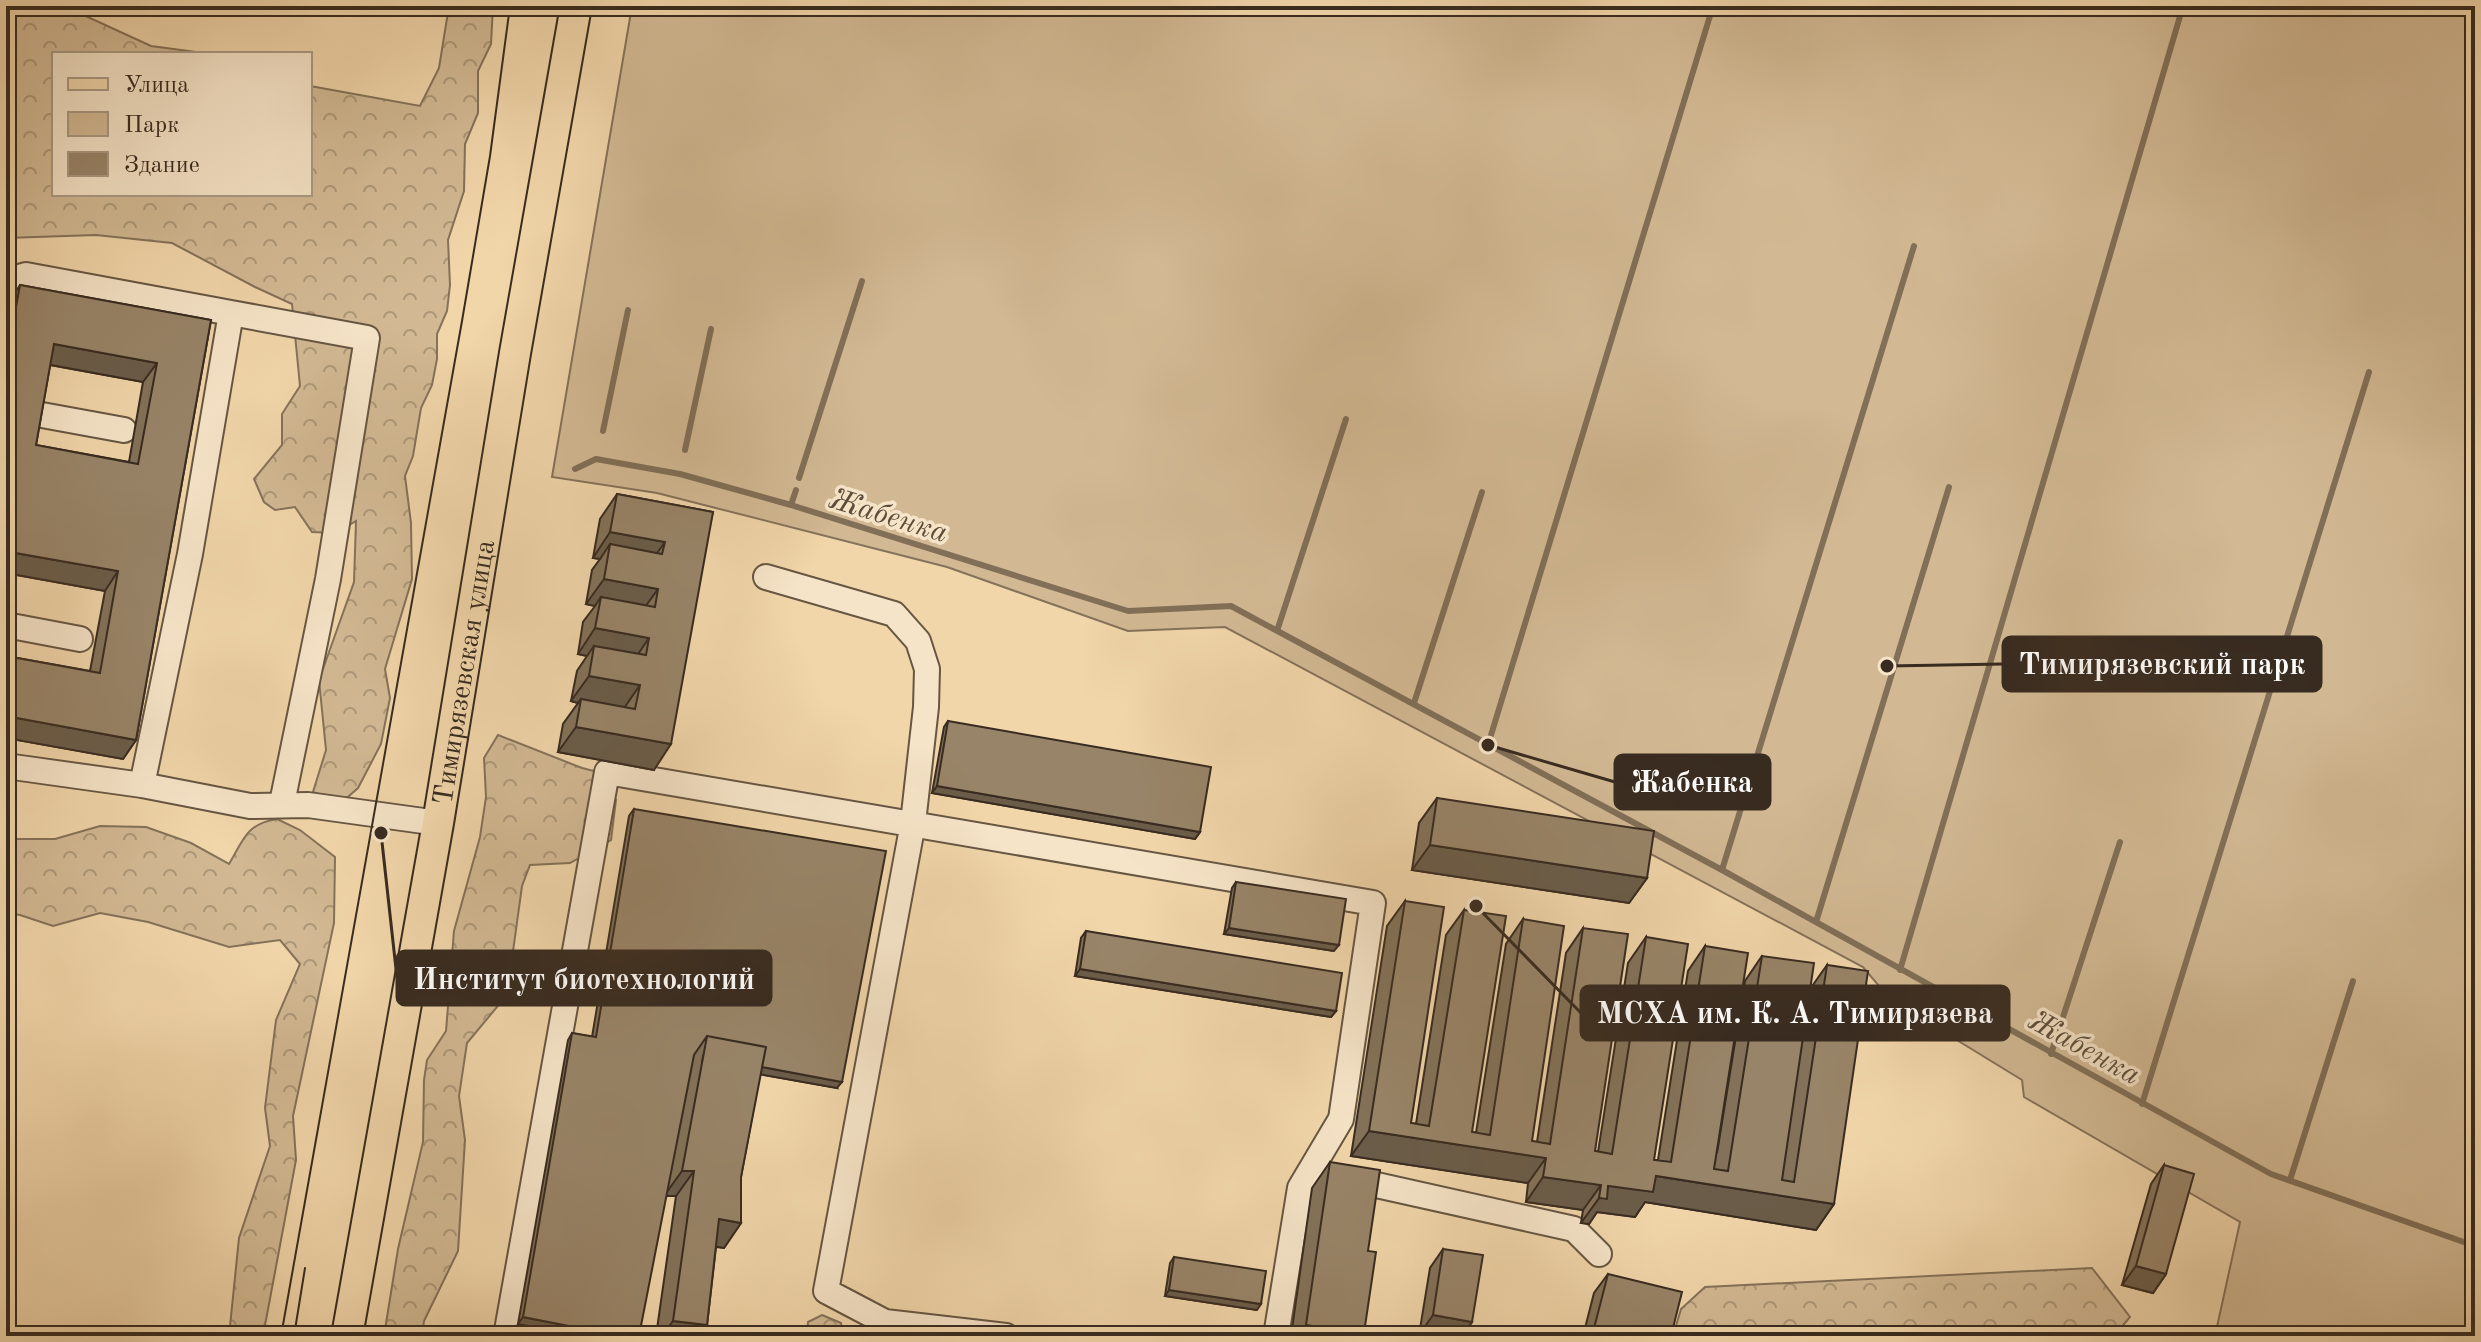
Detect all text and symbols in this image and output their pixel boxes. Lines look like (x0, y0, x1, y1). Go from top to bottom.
legend (52, 52, 312, 196)
text: Улица (124, 74, 189, 98)
text: Парк (124, 114, 179, 138)
text: Здание (124, 154, 200, 178)
water label: Жабенка (826, 485, 951, 549)
street label: Тимирязевская улица (430, 538, 501, 807)
callout: Тимирязевский парк (2003, 637, 2321, 691)
text: Тимирязевский парк (2019, 651, 2305, 681)
callout: Жабенка (1615, 755, 1770, 809)
text: Жабенка (1631, 769, 1753, 799)
callout: Институт биотехнологий (397, 951, 771, 1005)
text: Институт биотехнологий (413, 966, 755, 996)
callout: МСХА им. К. А. Тимирязева (1581, 986, 2009, 1040)
text: МСХА им. К. А. Тимирязева (1597, 1000, 1993, 1030)
water label: Жабенка (2023, 1006, 2145, 1091)

